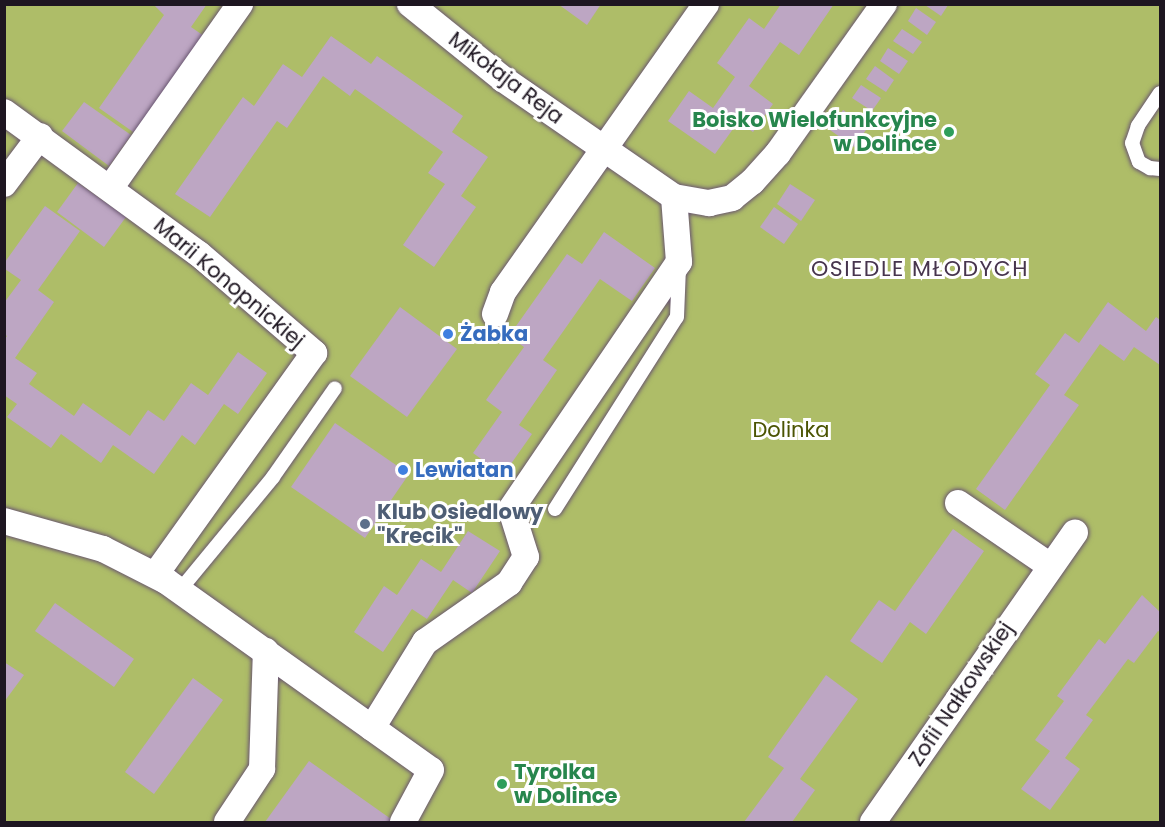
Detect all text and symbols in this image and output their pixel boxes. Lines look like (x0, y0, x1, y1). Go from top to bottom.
street label: Mikołaja Reja (444, 27, 568, 129)
place label: Boisko Wielofunkcyjne w Dolince (692, 107, 937, 157)
marker: Boisko Wielofunkcyjne w Dolince (942, 125, 956, 139)
street label: Marii Konopnickiej (149, 213, 309, 353)
district label: OSIEDLE MŁODYCH (811, 256, 1029, 282)
place label: Żabka (460, 321, 528, 347)
marker: Żabka (441, 327, 455, 341)
park label: Dolinka (752, 417, 830, 443)
place label: Lewiatan (415, 457, 514, 483)
marker: Lewiatan (396, 463, 410, 477)
place label: Klub Osiedlowy "Krecik" (377, 499, 543, 549)
marker: Klub Osiedlowy "Krecik" (358, 517, 372, 531)
street label: Zofii Nałkowskiej (903, 617, 1019, 771)
place label: Tyrolka w Dolince (514, 759, 617, 809)
marker: Tyrolka w Dolince (495, 777, 509, 791)

